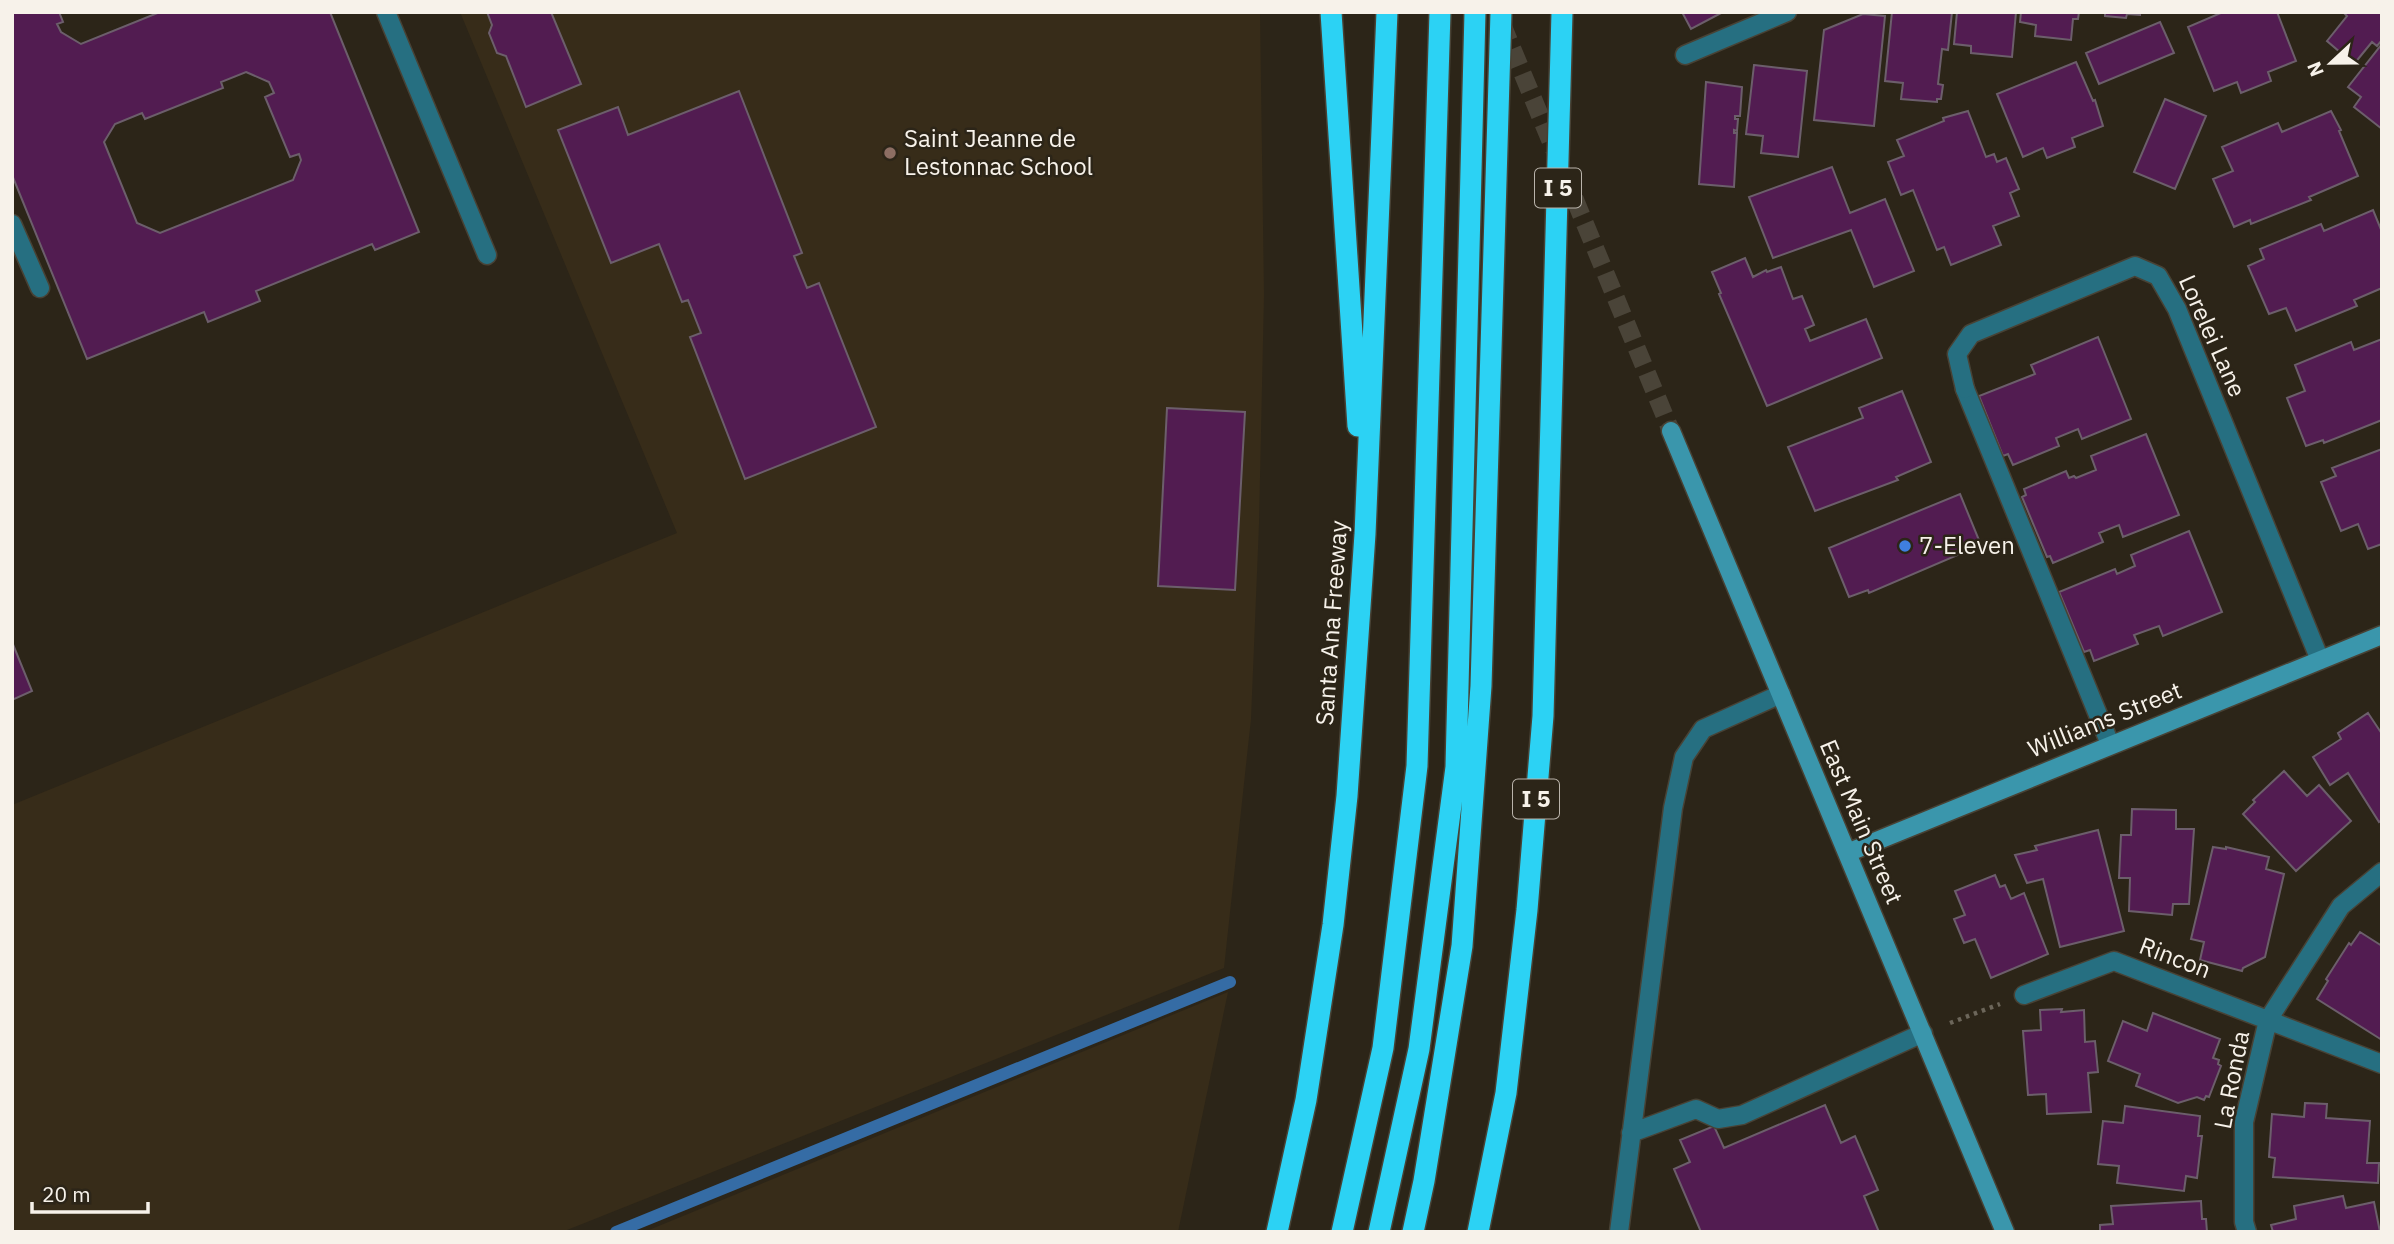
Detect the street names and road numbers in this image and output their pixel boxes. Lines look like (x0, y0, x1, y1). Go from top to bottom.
road number: I 5 (1535, 168, 1581, 208)
street label: Lorelei Lane (2172, 270, 2254, 402)
street label: Santa Ana Freeway (1308, 519, 1354, 727)
street label: Williams Street (2023, 674, 2186, 764)
street label: East Main Street (1813, 734, 1911, 909)
road number: I 5 (1513, 779, 1559, 818)
street label: Rincon (2135, 929, 2216, 985)
street label: La Ronda (2206, 1028, 2256, 1132)

